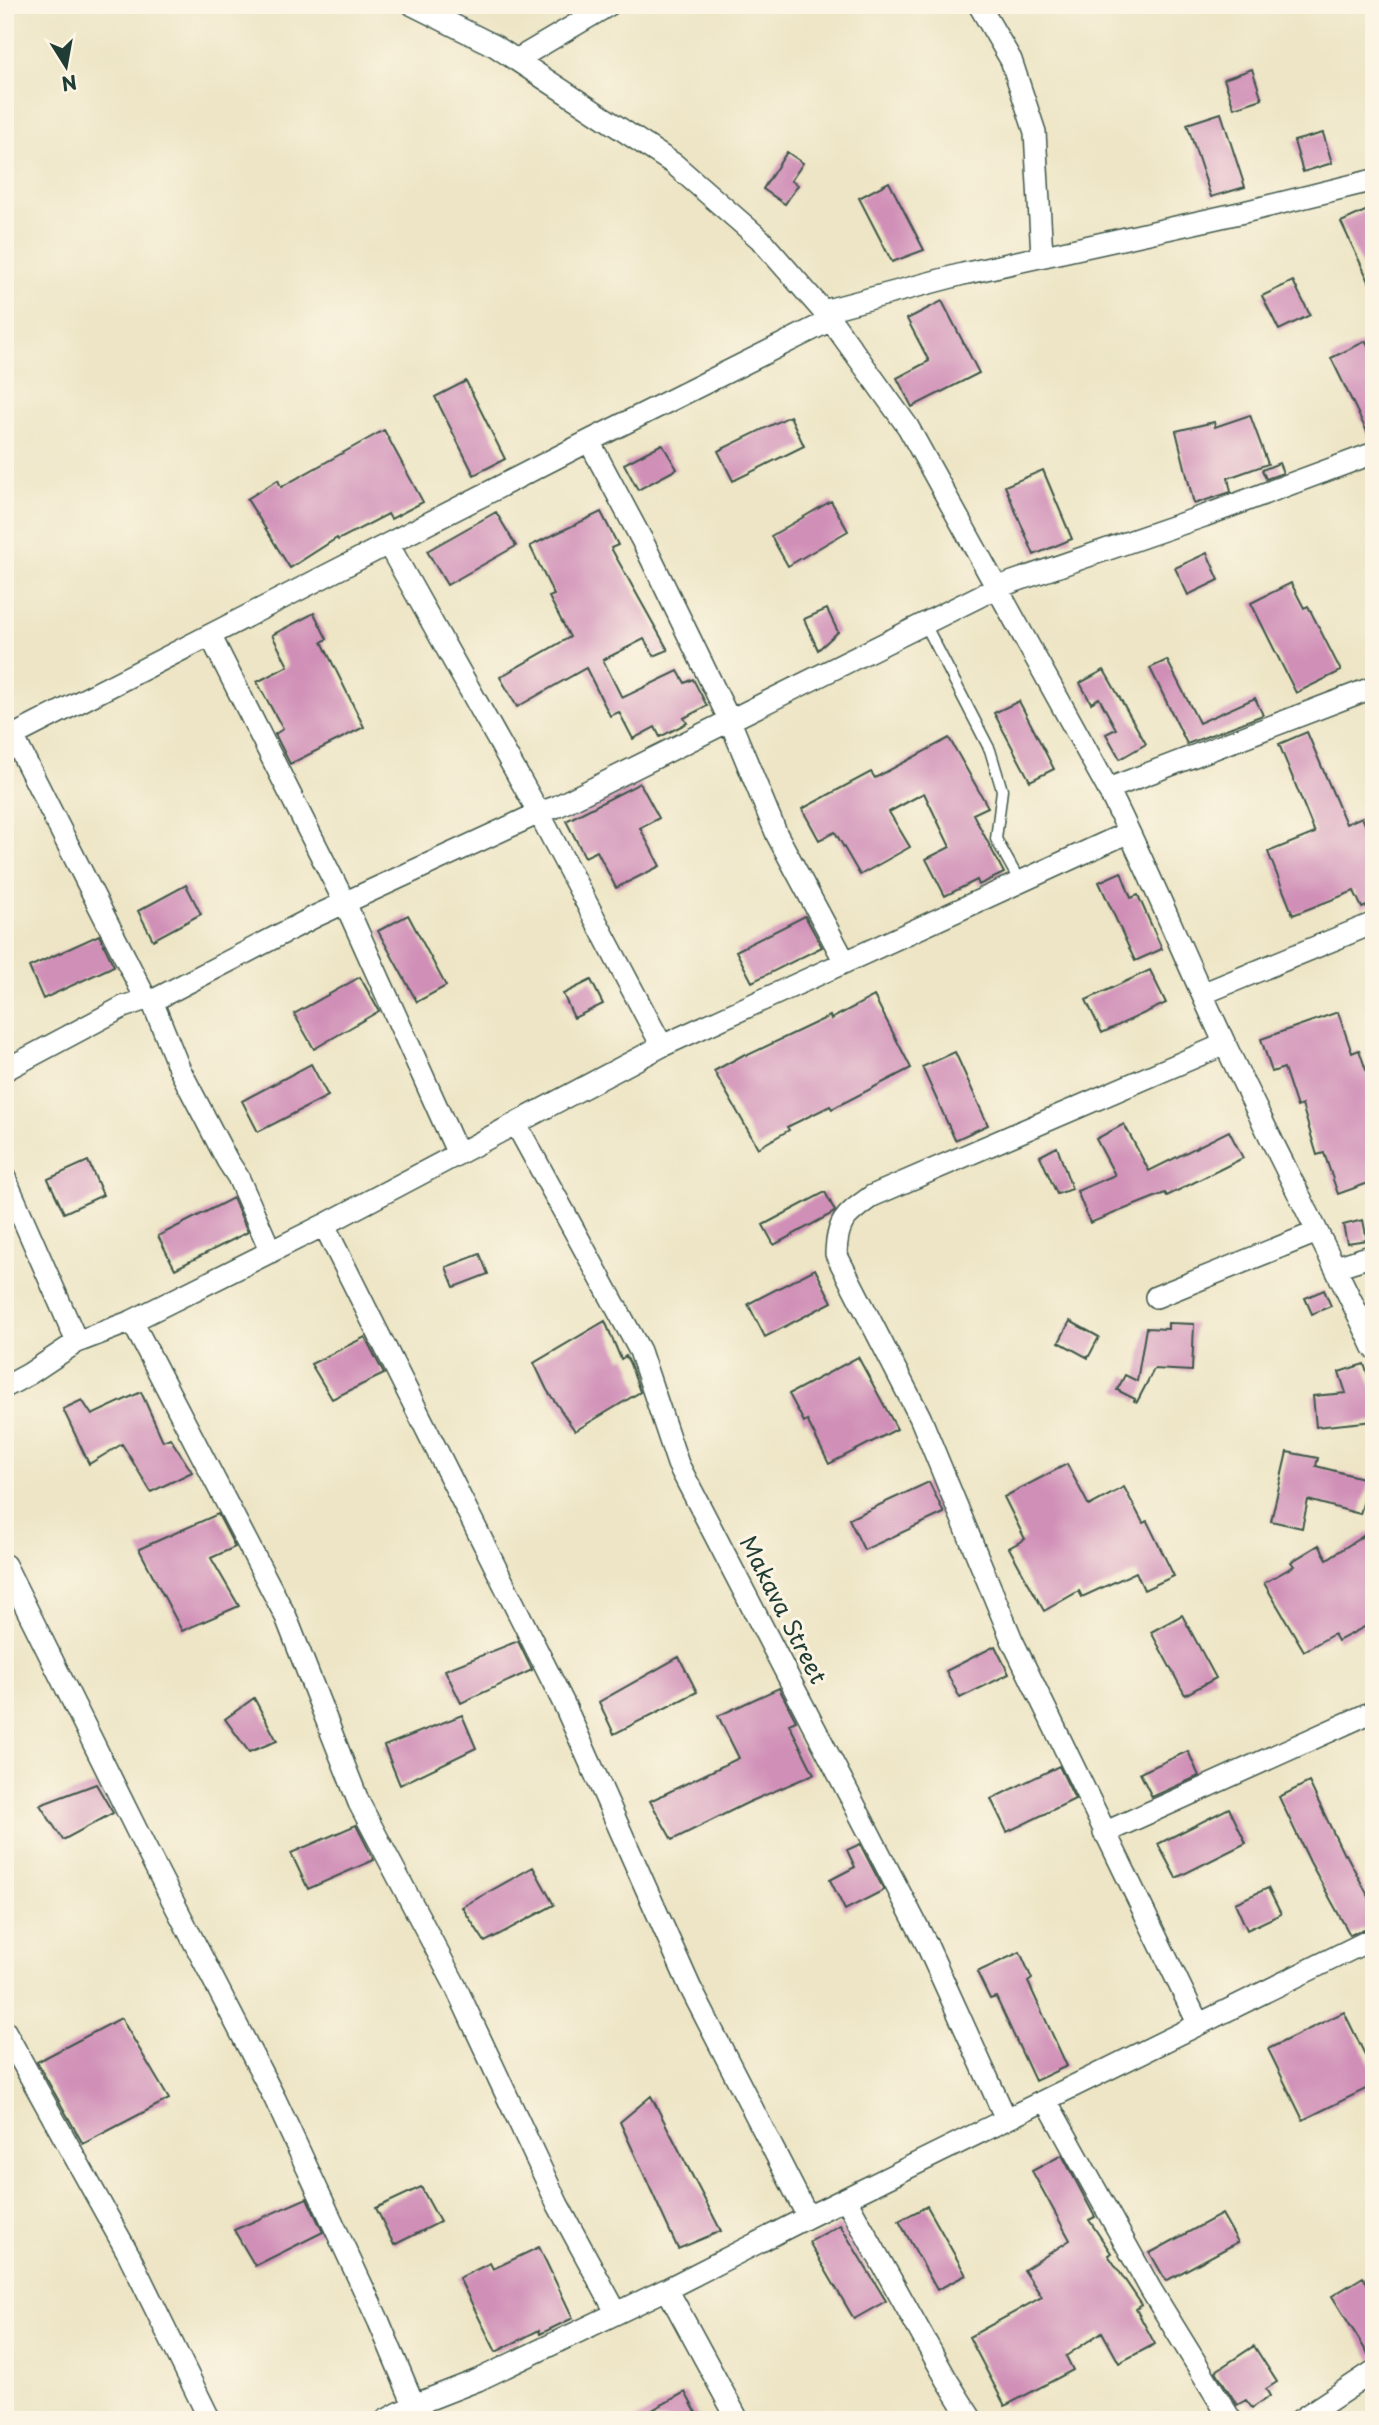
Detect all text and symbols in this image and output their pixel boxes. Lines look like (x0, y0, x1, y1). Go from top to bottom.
north arrow (32, 32, 102, 102)
text: N (59, 68, 79, 99)
street label: Makava Street (732, 1529, 837, 1690)

